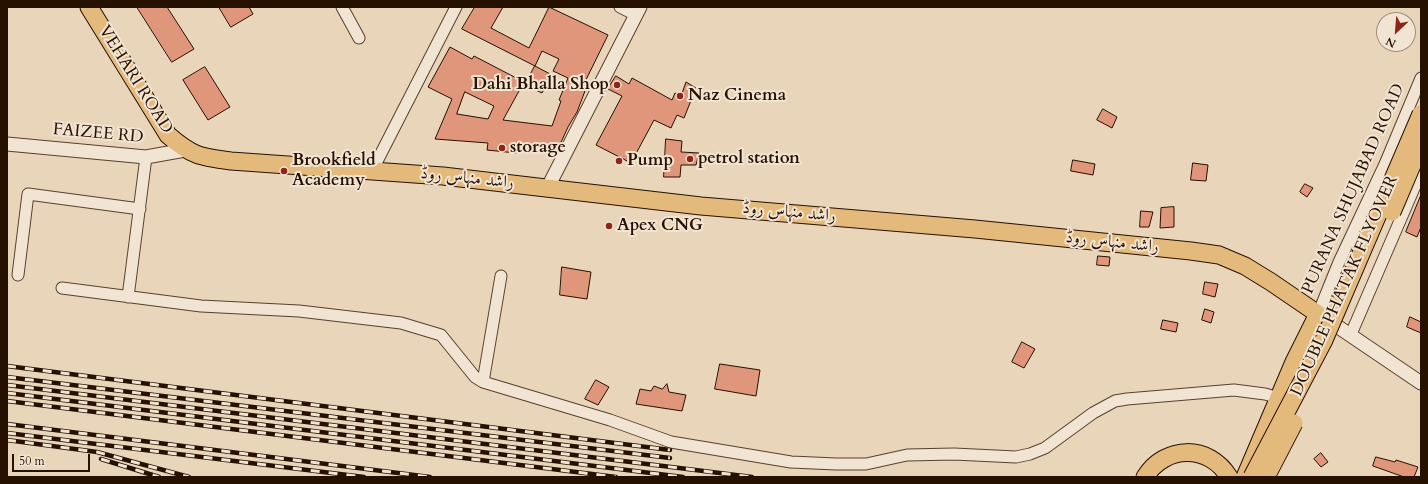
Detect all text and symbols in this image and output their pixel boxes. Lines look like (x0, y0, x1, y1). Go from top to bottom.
north arrow (1376, 12, 1416, 52)
street label: VEHARI ROAD (94, 22, 176, 138)
text: N (1383, 34, 1399, 51)
place label: Dahi Bhalla Shop (472, 75, 609, 95)
marker: Dahi Bhalla Shop (612, 80, 622, 90)
street label: PURANA SHUJABAD ROAD (1298, 81, 1410, 297)
place label: Naz Cinema (688, 86, 786, 106)
marker: Naz Cinema (675, 91, 685, 101)
street label: FAIZEE RD (52, 120, 144, 148)
place label: storage (510, 138, 566, 158)
marker: storage (497, 143, 507, 153)
place label: petrol station (698, 149, 800, 169)
place label: Brookfield Academy (292, 151, 376, 191)
place label: Pump (627, 151, 673, 171)
marker: petrol station (685, 154, 695, 164)
marker: Pump (614, 156, 624, 166)
street label: راشد منہاس روڈ (419, 164, 515, 194)
marker: Brookfield Academy (279, 166, 289, 176)
street label: DOUBLE PHATAK FLYOVER (1287, 172, 1403, 400)
street label: راشد منہاس روڈ (741, 199, 837, 227)
place label: Apex CNG (617, 216, 703, 236)
marker: Apex CNG (604, 221, 614, 231)
street label: راشد منہاس روڈ (1064, 228, 1160, 258)
scale bar (14, 446, 92, 472)
text: 50 m (19, 453, 45, 469)

